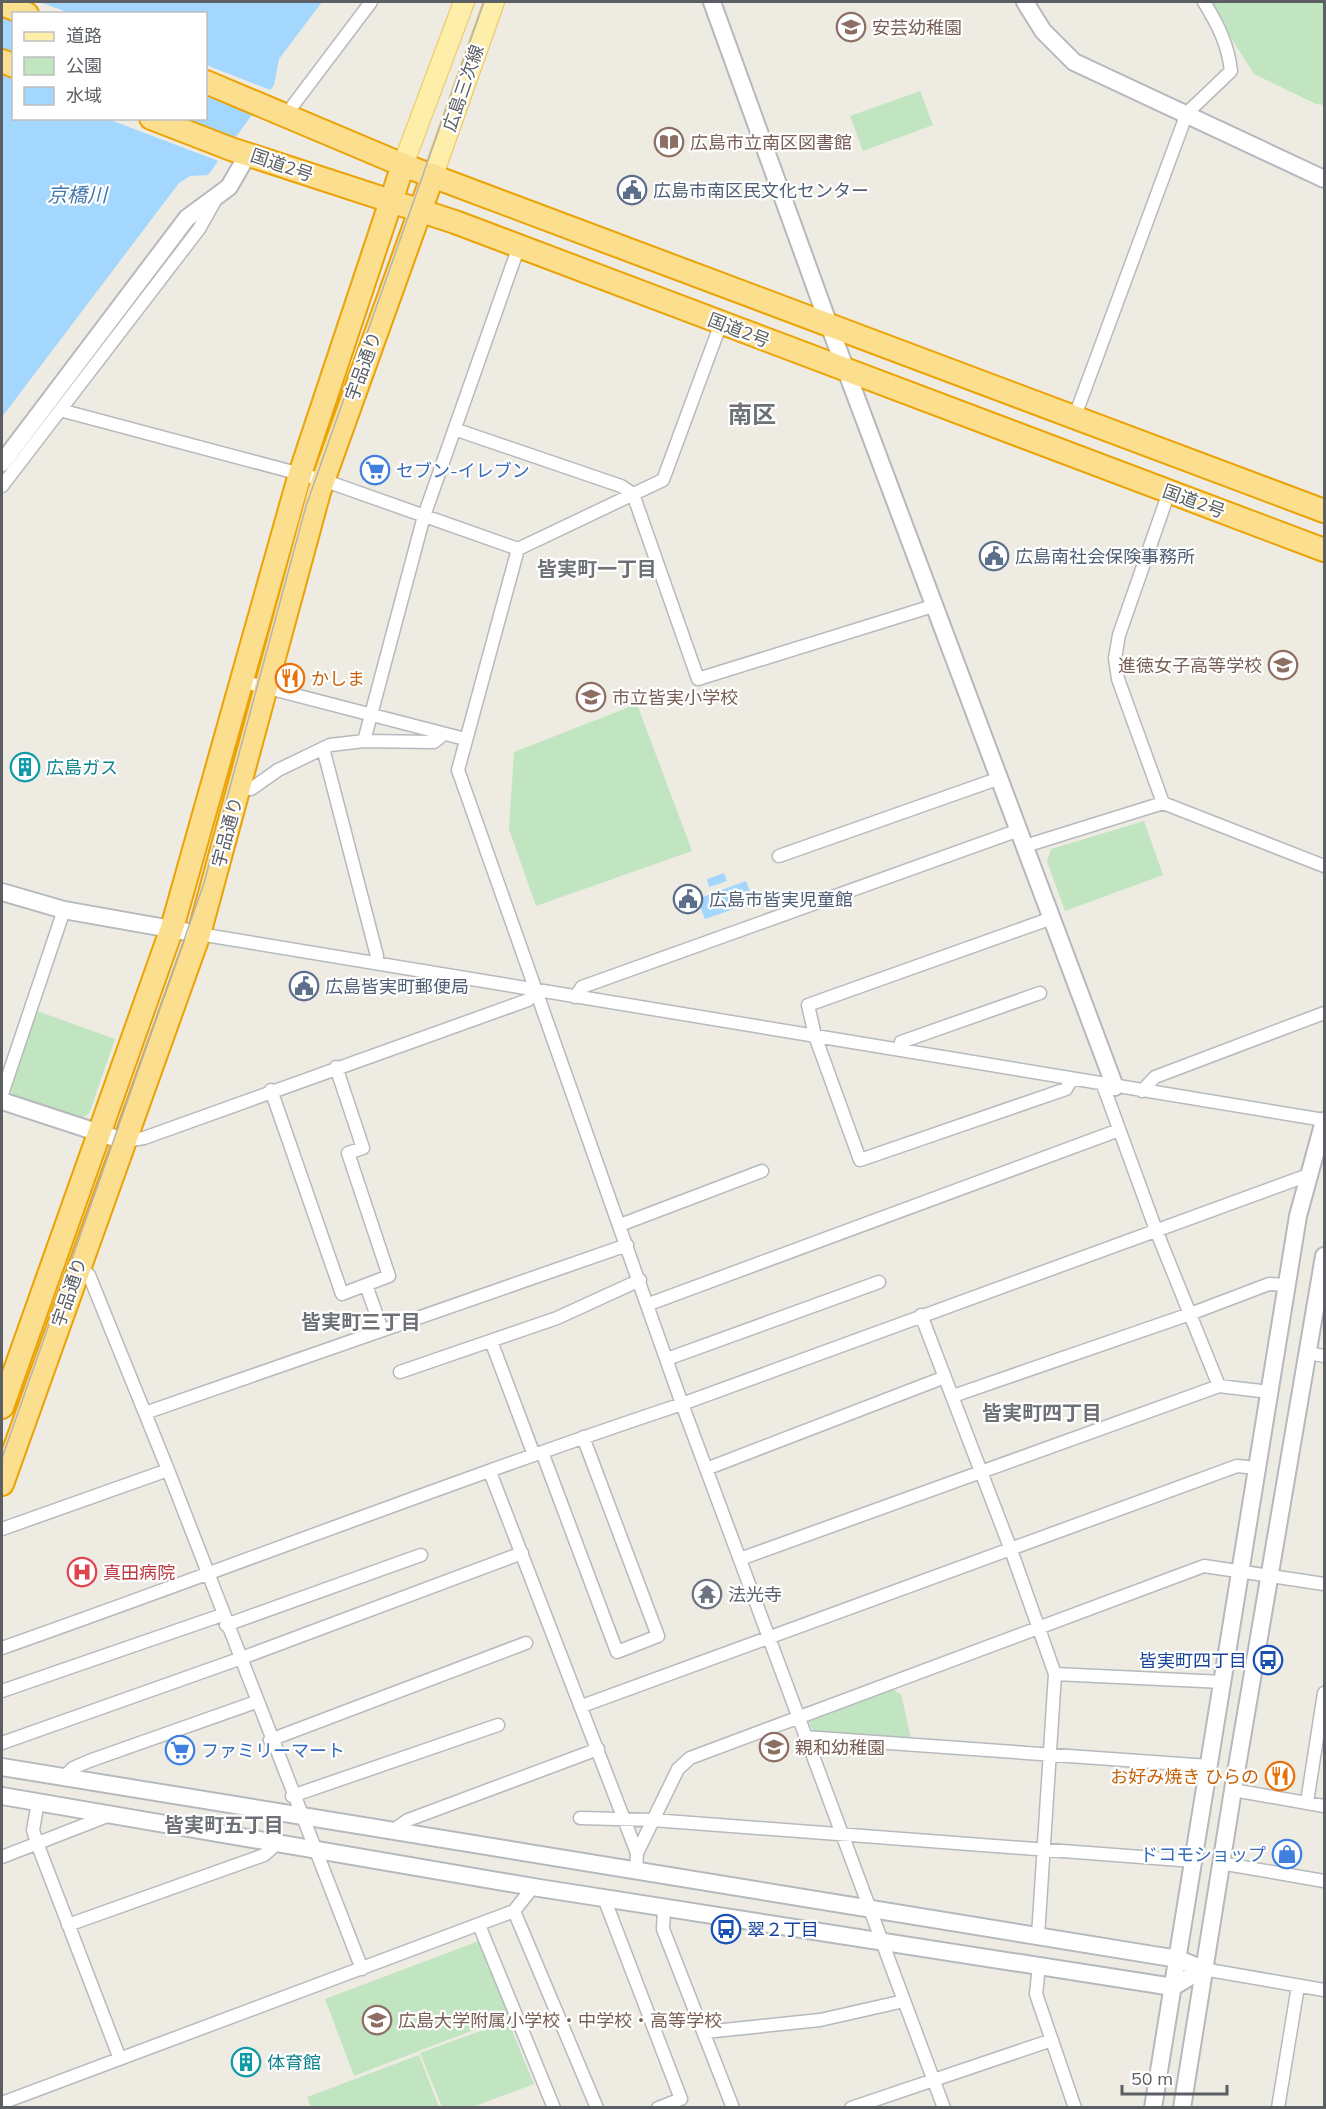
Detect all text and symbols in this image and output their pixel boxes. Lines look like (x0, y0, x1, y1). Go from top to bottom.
school or university icon: 安芸幼稚園 (835, 11, 867, 43)
legend (12, 12, 207, 120)
place label: 安芸幼稚園 (872, 16, 962, 39)
text: 道路 (66, 24, 102, 47)
street label: 広島三次線 (437, 42, 489, 134)
text: 公園 (66, 54, 102, 77)
text: 水域 (66, 84, 102, 107)
library icon: 広島市立南区図書館 (653, 126, 685, 158)
place label: 広島市立南区図書館 (690, 131, 852, 154)
street label: 国道2号 (248, 144, 316, 186)
public building icon: 広島市南区民文化センター (616, 174, 648, 206)
place label: 広島市南区民文化センター (653, 179, 869, 202)
water label: 京橋川 (47, 182, 109, 207)
street label: 国道2号 (705, 308, 773, 352)
street label: 宇品通り (340, 328, 386, 404)
district label: 南区 (728, 399, 776, 429)
supermarket icon: セブン-イレブン (359, 454, 391, 486)
place label: セブン-イレブン (396, 459, 530, 482)
street label: 国道2号 (1160, 479, 1228, 523)
public building icon: 広島南社会保険事務所 (978, 540, 1010, 572)
place label: 広島南社会保険事務所 (1015, 545, 1195, 568)
district label: 皆実町一丁目 (537, 556, 657, 581)
school or university icon: 進徳女子高等学校 (1267, 649, 1299, 681)
place label: 進徳女子高等学校 (1118, 654, 1262, 677)
restaurant icon: かしま (274, 662, 306, 694)
place label: かしま (311, 667, 365, 690)
school or university icon: 市立皆実小学校 (575, 681, 607, 713)
place label: 市立皆実小学校 (612, 686, 738, 709)
building icon: 広島ガス (9, 751, 41, 783)
place label: 広島ガス (46, 756, 118, 779)
street label: 宇品通り (207, 794, 247, 870)
public building icon: 広島市皆実児童館 (672, 883, 704, 915)
place label: 広島市皆実児童館 (709, 888, 853, 911)
public building icon: 広島皆実町郵便局 (288, 970, 320, 1002)
place label: 広島皆実町郵便局 (325, 975, 469, 998)
street label: 宇品通り (46, 1254, 92, 1330)
district label: 皆実町三丁目 (301, 1309, 421, 1334)
district label: 皆実町四丁目 (982, 1400, 1102, 1425)
hospital icon: 真田病院 (66, 1556, 98, 1588)
place label: 真田病院 (103, 1561, 175, 1584)
temple icon: 法光寺 (691, 1578, 723, 1610)
place label: 法光寺 (728, 1583, 782, 1606)
bus stop icon: 皆実町四丁目 (1252, 1644, 1284, 1676)
place label: 皆実町四丁目 (1139, 1649, 1247, 1672)
school or university icon: 親和幼稚園 (758, 1731, 790, 1763)
supermarket icon: ファミリーマート (164, 1734, 196, 1766)
place label: 親和幼稚園 (795, 1736, 885, 1759)
place label: ファミリーマート (201, 1739, 345, 1762)
restaurant icon: お好み焼き ひらの (1264, 1760, 1296, 1792)
place label: お好み焼き ひらの (1110, 1765, 1259, 1788)
district label: 皆実町五丁目 (164, 1812, 284, 1837)
shop icon: ドコモショップ (1271, 1838, 1303, 1870)
place label: ドコモショップ (1140, 1843, 1266, 1866)
bus stop icon: 翠２丁目 (710, 1913, 742, 1945)
place label: 翠２丁目 (747, 1918, 819, 1941)
school or university icon: 広島大学附属小学校・中学校・高等学校 (361, 2004, 393, 2036)
place label: 広島大学附属小学校・中学校・高等学校 (398, 2009, 722, 2032)
building icon: 体育館 (230, 2046, 262, 2078)
place label: 体育館 (267, 2051, 321, 2074)
scale bar (1122, 2058, 1227, 2096)
text: 50 m (1131, 2067, 1173, 2090)

